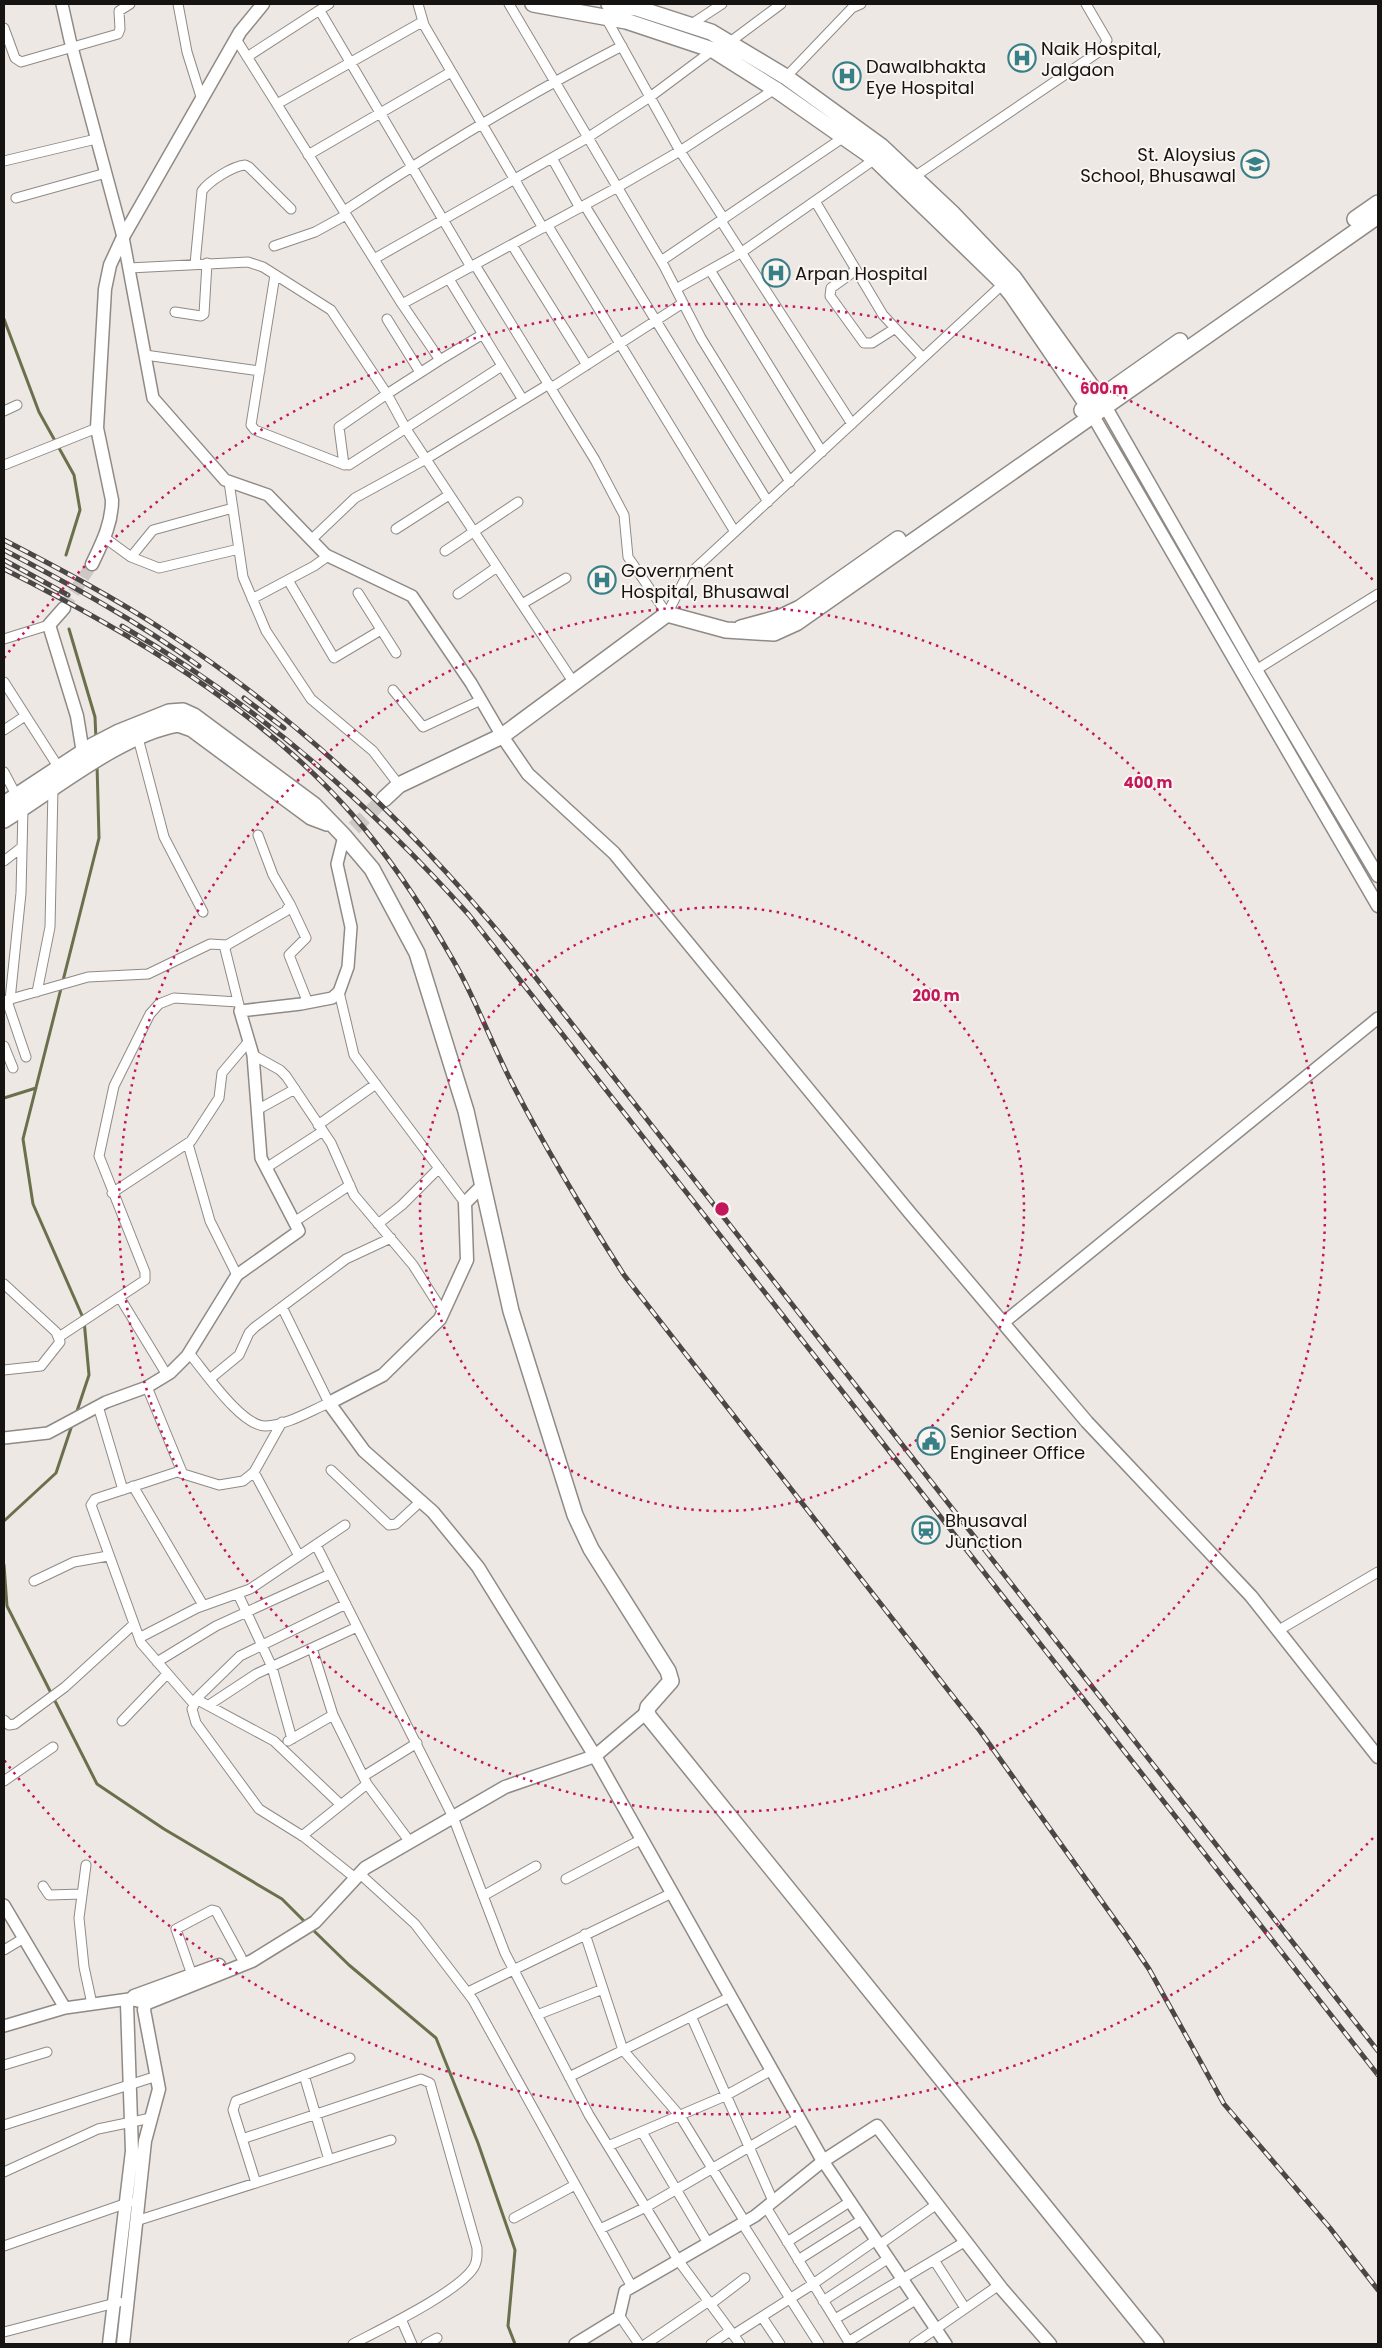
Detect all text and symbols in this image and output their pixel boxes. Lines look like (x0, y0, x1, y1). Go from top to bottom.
place label: Naik Hospital, Jalgaon (1041, 36, 1161, 82)
hospital icon: Naik Hospital, Jalgaon (1007, 43, 1037, 73)
place label: Dawalbhakta Eye Hospital (866, 54, 986, 100)
hospital icon: Dawalbhakta Eye Hospital (832, 61, 862, 91)
place label: St. Aloysius School, Bhusawal (1080, 142, 1236, 188)
school or university icon: St. Aloysius School, Bhusawal (1240, 149, 1270, 179)
hospital icon: Arpan Hospital (761, 258, 791, 288)
place label: Arpan Hospital (795, 261, 928, 286)
text: 600 m (1080, 378, 1128, 399)
place label: Government Hospital, Bhusawal (621, 558, 789, 604)
hospital icon: Government Hospital, Bhusawal (587, 565, 617, 595)
text: 400 m (1124, 772, 1173, 793)
text: 200 m (912, 985, 960, 1006)
centre of rings (713, 1200, 731, 1218)
place label: Senior Section Engineer Office (950, 1419, 1085, 1465)
public building icon: Senior Section Engineer Office (916, 1426, 946, 1456)
place label: Bhusaval Junction (945, 1508, 1027, 1554)
station icon: Bhusaval Junction (911, 1515, 941, 1545)

